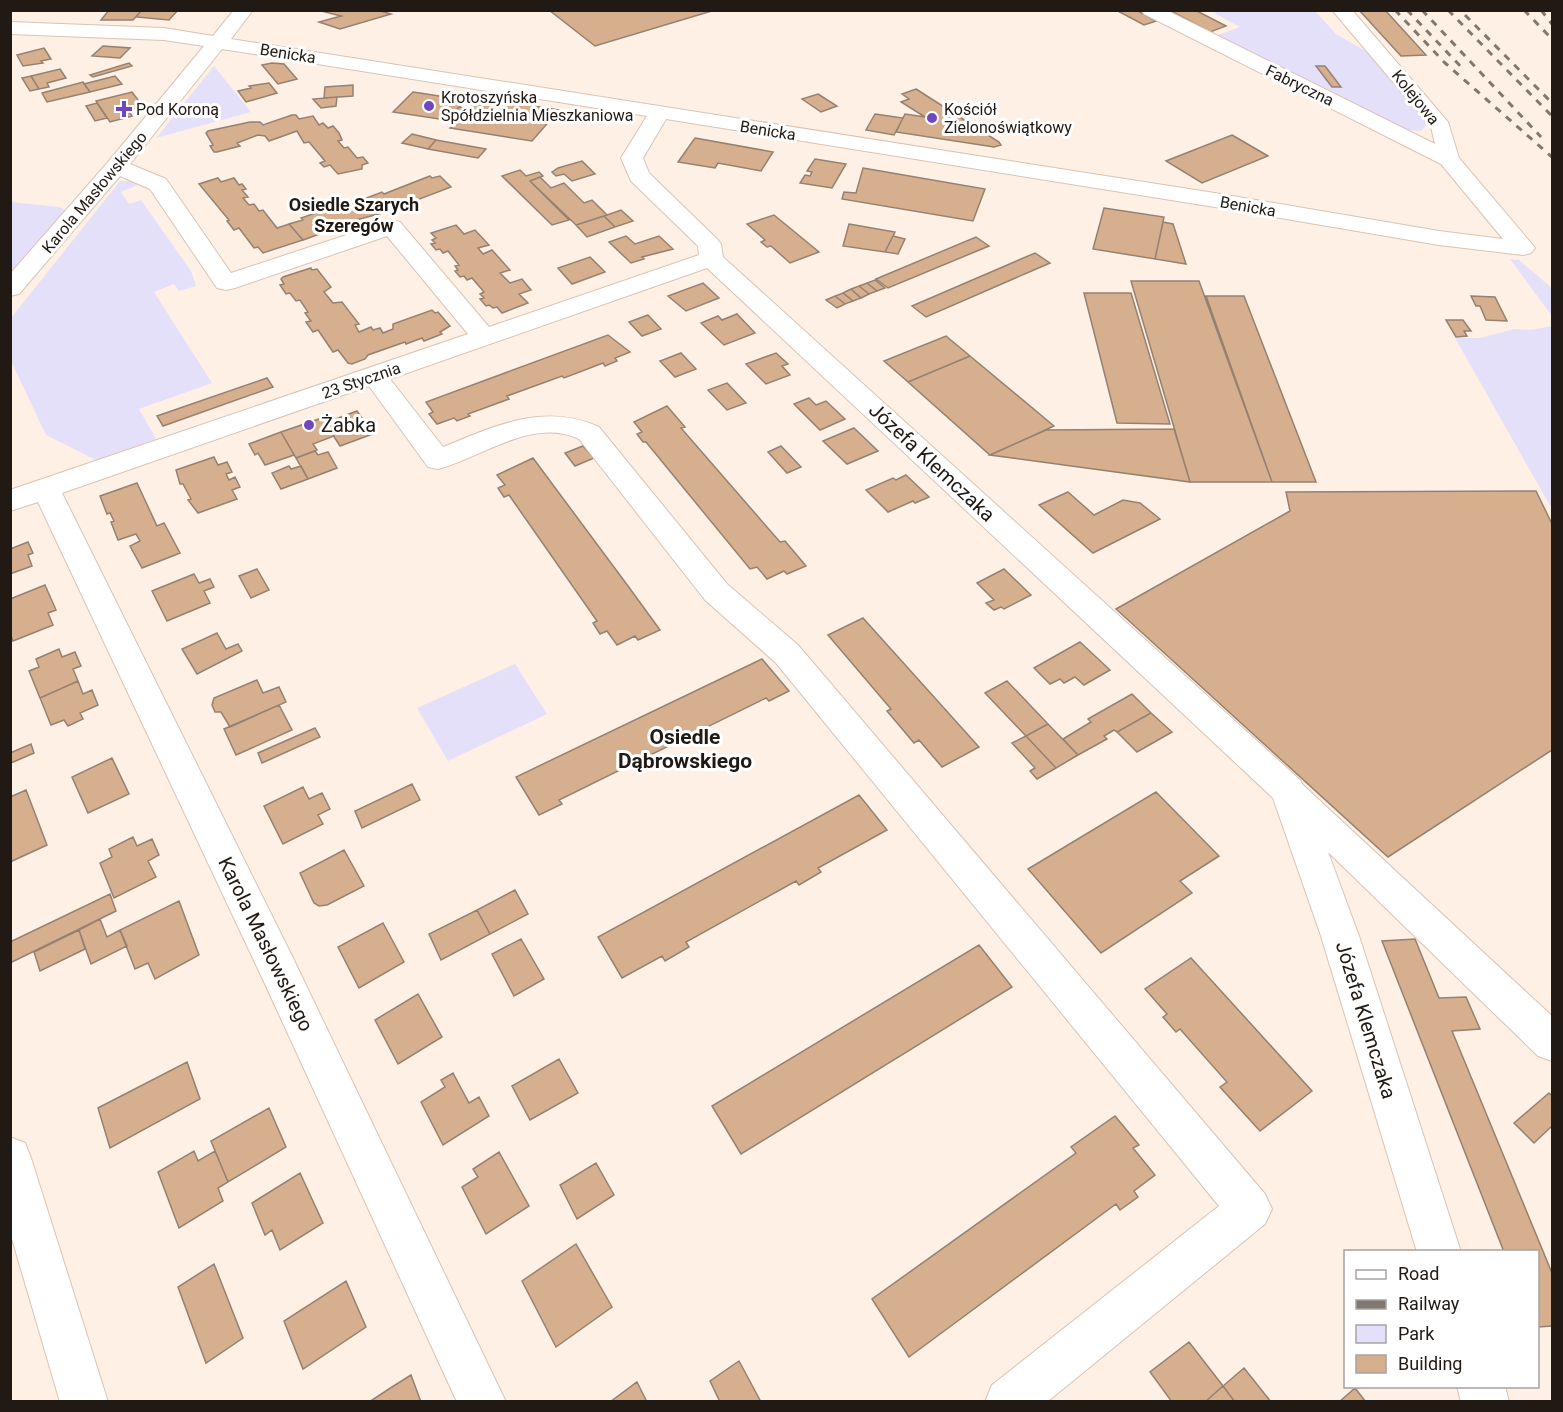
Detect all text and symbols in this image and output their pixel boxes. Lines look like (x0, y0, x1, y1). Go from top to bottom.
street label: Benicka (259, 40, 317, 67)
street label: Fabryczna (1263, 61, 1337, 110)
street label: Kolejowa (1388, 66, 1443, 129)
place label: Krotoszyńska Spółdzielnia Mieszkaniowa (441, 88, 634, 125)
marker: Krotoszyńska Spółdzielnia Mieszkaniowa (422, 99, 436, 113)
place label: Pod Koroną (136, 100, 219, 119)
place label: Kościół Zielonoświątkowy (944, 100, 1072, 137)
marker: Pod Koroną (117, 102, 131, 116)
marker: Kościół Zielonoświątkowy (925, 111, 939, 125)
street label: Benicka (739, 117, 797, 144)
street label: Karola Masłowskiego (38, 128, 151, 257)
street label: Benicka (1219, 192, 1277, 221)
district label: Osiedle Szarych Szeregów (289, 194, 419, 236)
street label: 23 Stycznia (319, 358, 403, 403)
street label: Józefa Klemczaka (864, 398, 1000, 526)
place label: Żabka (321, 413, 376, 437)
marker: Żabka (302, 418, 316, 432)
district label: Osiedle Dąbrowskiego (618, 725, 752, 773)
street label: Karola Masłowskiego (213, 853, 319, 1035)
street label: Józefa Klemczaka (1331, 938, 1401, 1102)
legend (1344, 1250, 1539, 1388)
text: Road (1398, 1263, 1439, 1284)
text: Railway (1398, 1293, 1460, 1314)
text: Park (1398, 1323, 1435, 1344)
text: Building (1398, 1353, 1462, 1374)

